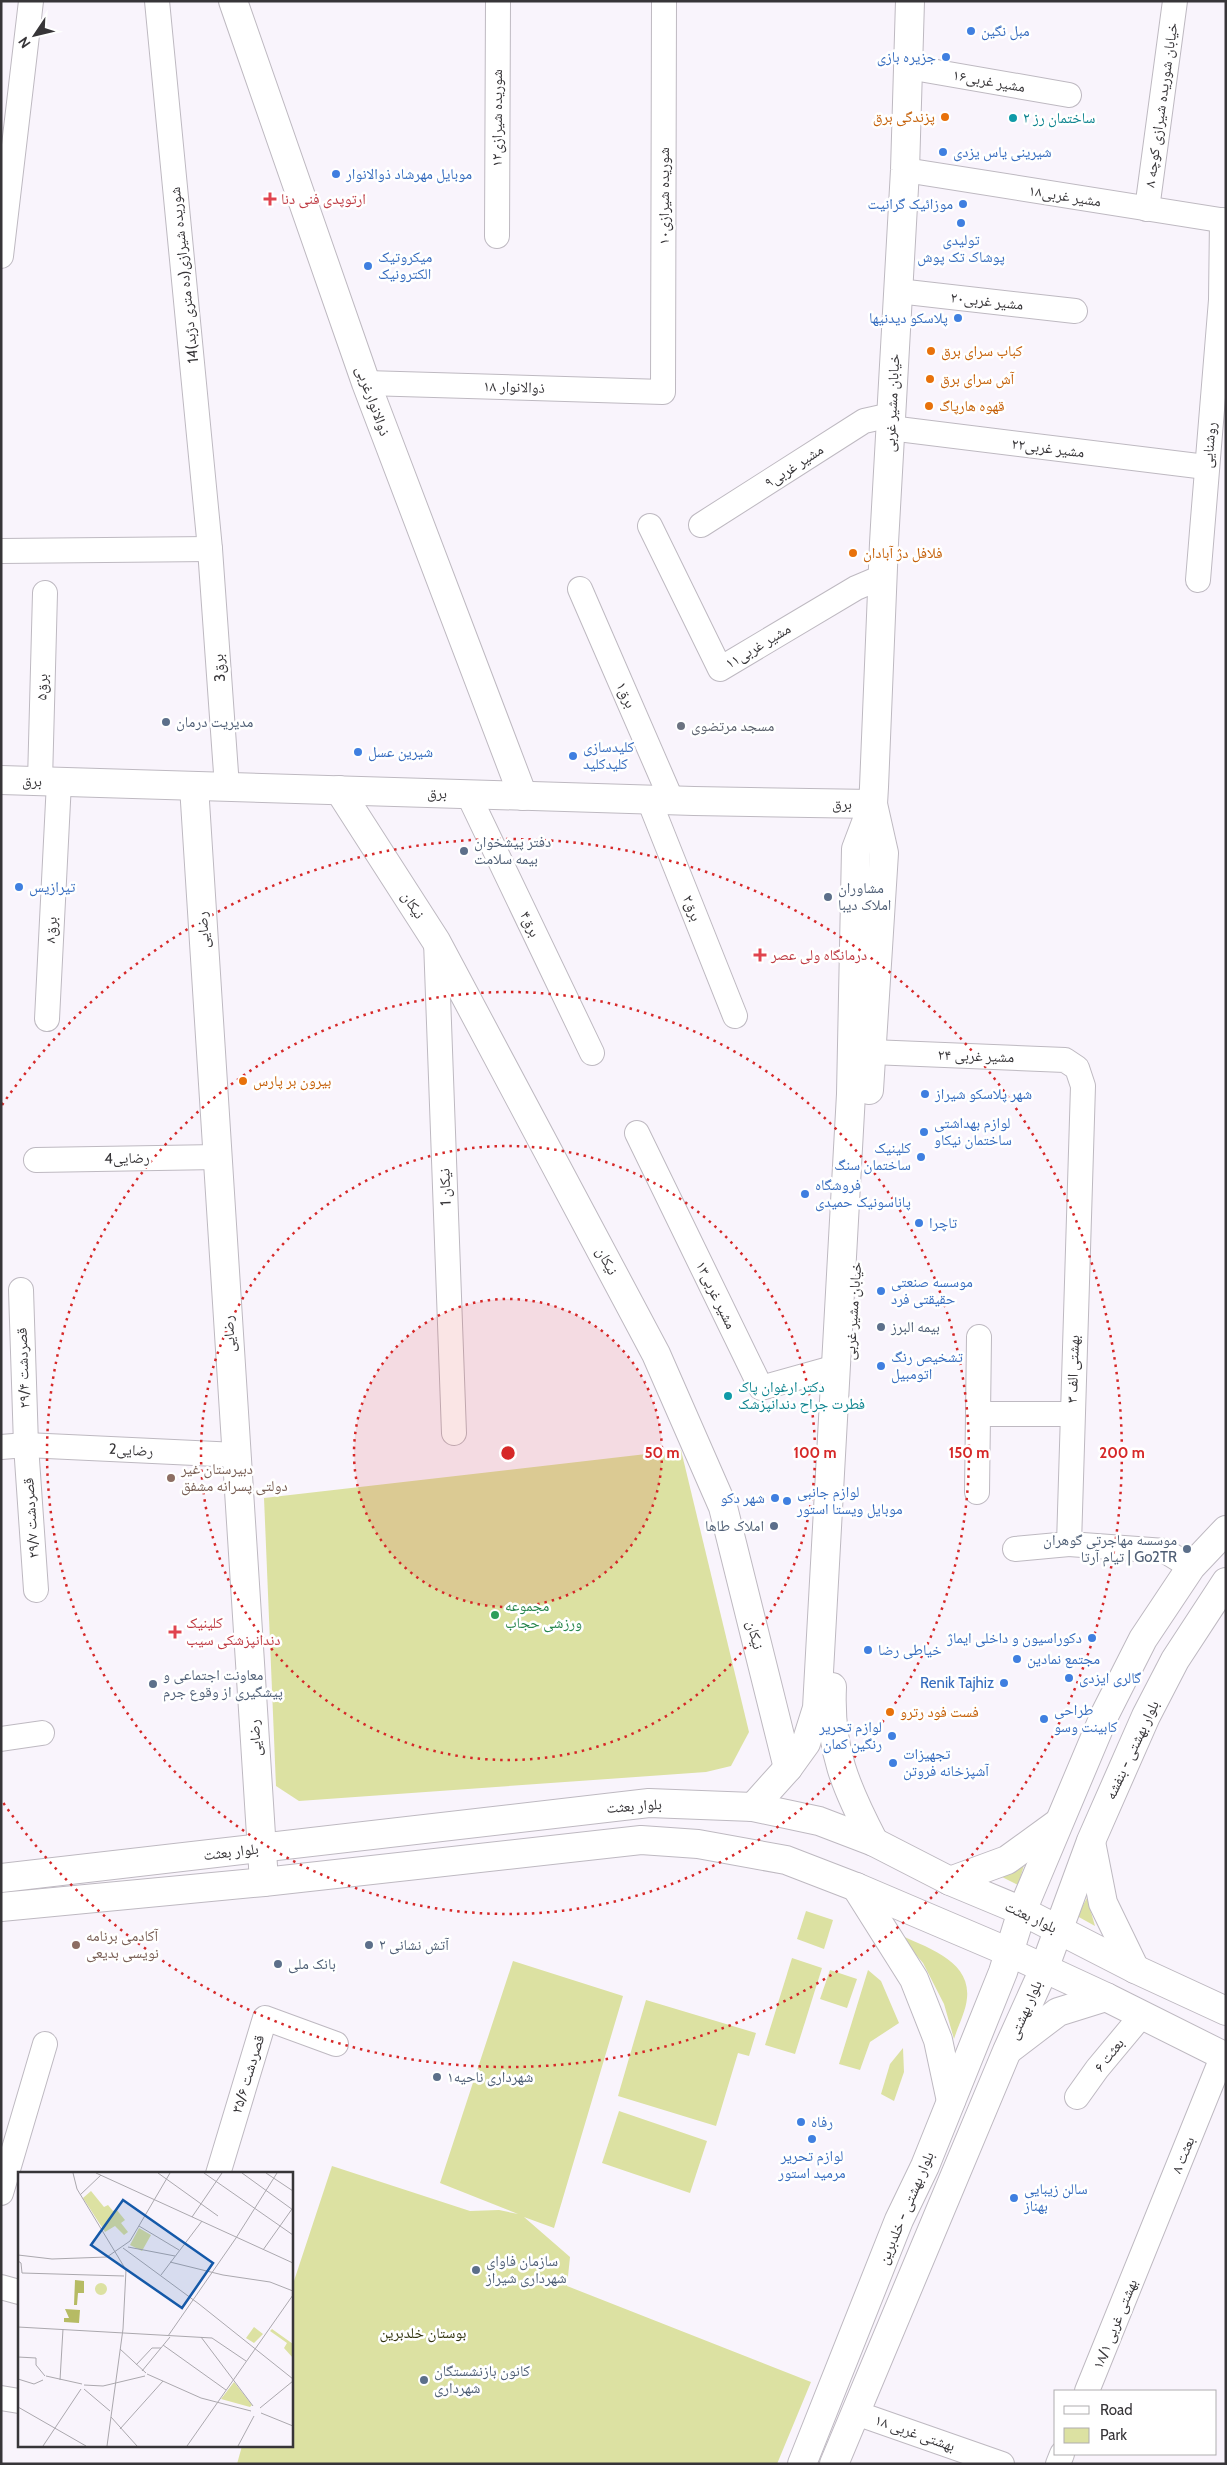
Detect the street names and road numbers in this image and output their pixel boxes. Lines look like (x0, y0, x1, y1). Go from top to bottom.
street label: خیابان شوریده شیرازی کوچه ۸ (1141, 21, 1183, 189)
street label: مشیر غربی۱۶ (951, 66, 1027, 97)
street label: شوریده شیرازی۱۲ (488, 69, 507, 167)
street label: ۱۰شوریده شیرازی (655, 147, 674, 245)
street label: مشیر غربی۱۸ (1027, 181, 1103, 212)
street label: 14شوریده شیرازی(ده متری دژبد) (166, 186, 203, 364)
street label: مشیر غربی۲۰ (950, 288, 1024, 315)
street label: خیابان مشیر غربی (880, 353, 905, 453)
street label: ذوالانوارغربی (351, 364, 394, 439)
street label: ذوالانوار ۱۸ (483, 377, 545, 397)
street label: روشنایی (1198, 421, 1221, 469)
street label: مشیر غربی۲۲ (1010, 435, 1086, 462)
street label: مشیر غربی۹ (761, 440, 827, 492)
street label: مشیر غربی۱۱ (722, 619, 795, 673)
street label: 3برق (209, 653, 230, 683)
street label: برق۵ (33, 673, 52, 701)
street label: برق۱ (611, 679, 640, 711)
street label: برق (22, 772, 42, 791)
street label: برق (427, 784, 447, 803)
street label: برق (832, 795, 852, 814)
street label: نیکان (397, 888, 428, 923)
street label: برق۲ (678, 892, 705, 924)
street label: برق۴ (515, 908, 544, 940)
street label: رضایی (193, 911, 214, 949)
street label: برق۸ (41, 916, 62, 944)
street label: مشیر غربی ۲۴ (937, 1046, 1015, 1067)
street label: 4رضایی (104, 1149, 150, 1168)
street label: نیکان 1 (435, 1168, 456, 1206)
street label: نیکان (591, 1244, 622, 1278)
street label: مشیر غربی۱۳ (691, 1258, 740, 1332)
street label: خیابان مشیر غربی (841, 1261, 866, 1361)
street label: رضایی (219, 1315, 240, 1353)
street label: قصردشت ۲۹/۴ (13, 1327, 33, 1409)
street label: بهشتی الف ۳ (1063, 1335, 1084, 1403)
street label: 2رضایی (108, 1440, 154, 1461)
street label: قصردشت ۲۹/۷ (19, 1477, 43, 1559)
street label: نیکان (742, 1619, 767, 1651)
street label: بلوار بهشتی - بنفشه (1101, 1698, 1164, 1803)
street label: رضایی (245, 1719, 266, 1757)
street label: بلوار بعثت (606, 1795, 662, 1817)
street label: بلوار بعثت (202, 1840, 260, 1864)
street label: بلوار بعثت (1002, 1897, 1060, 1937)
street label: بلوار بهشتی (1004, 1978, 1047, 2043)
street label: قصردشت ۳۵/۶ (228, 2033, 268, 2115)
street label: ۶ بعثت (1090, 2035, 1128, 2075)
street label: ۸ بعثت (1168, 2134, 1198, 2176)
street label: بلوار بهشتی - خلدبرین (874, 2149, 939, 2267)
street label: بهشتی غربی ۱۸/۱ (1089, 2276, 1142, 2372)
street label: بهشتی غربی ۱۸ (872, 2411, 958, 2456)

